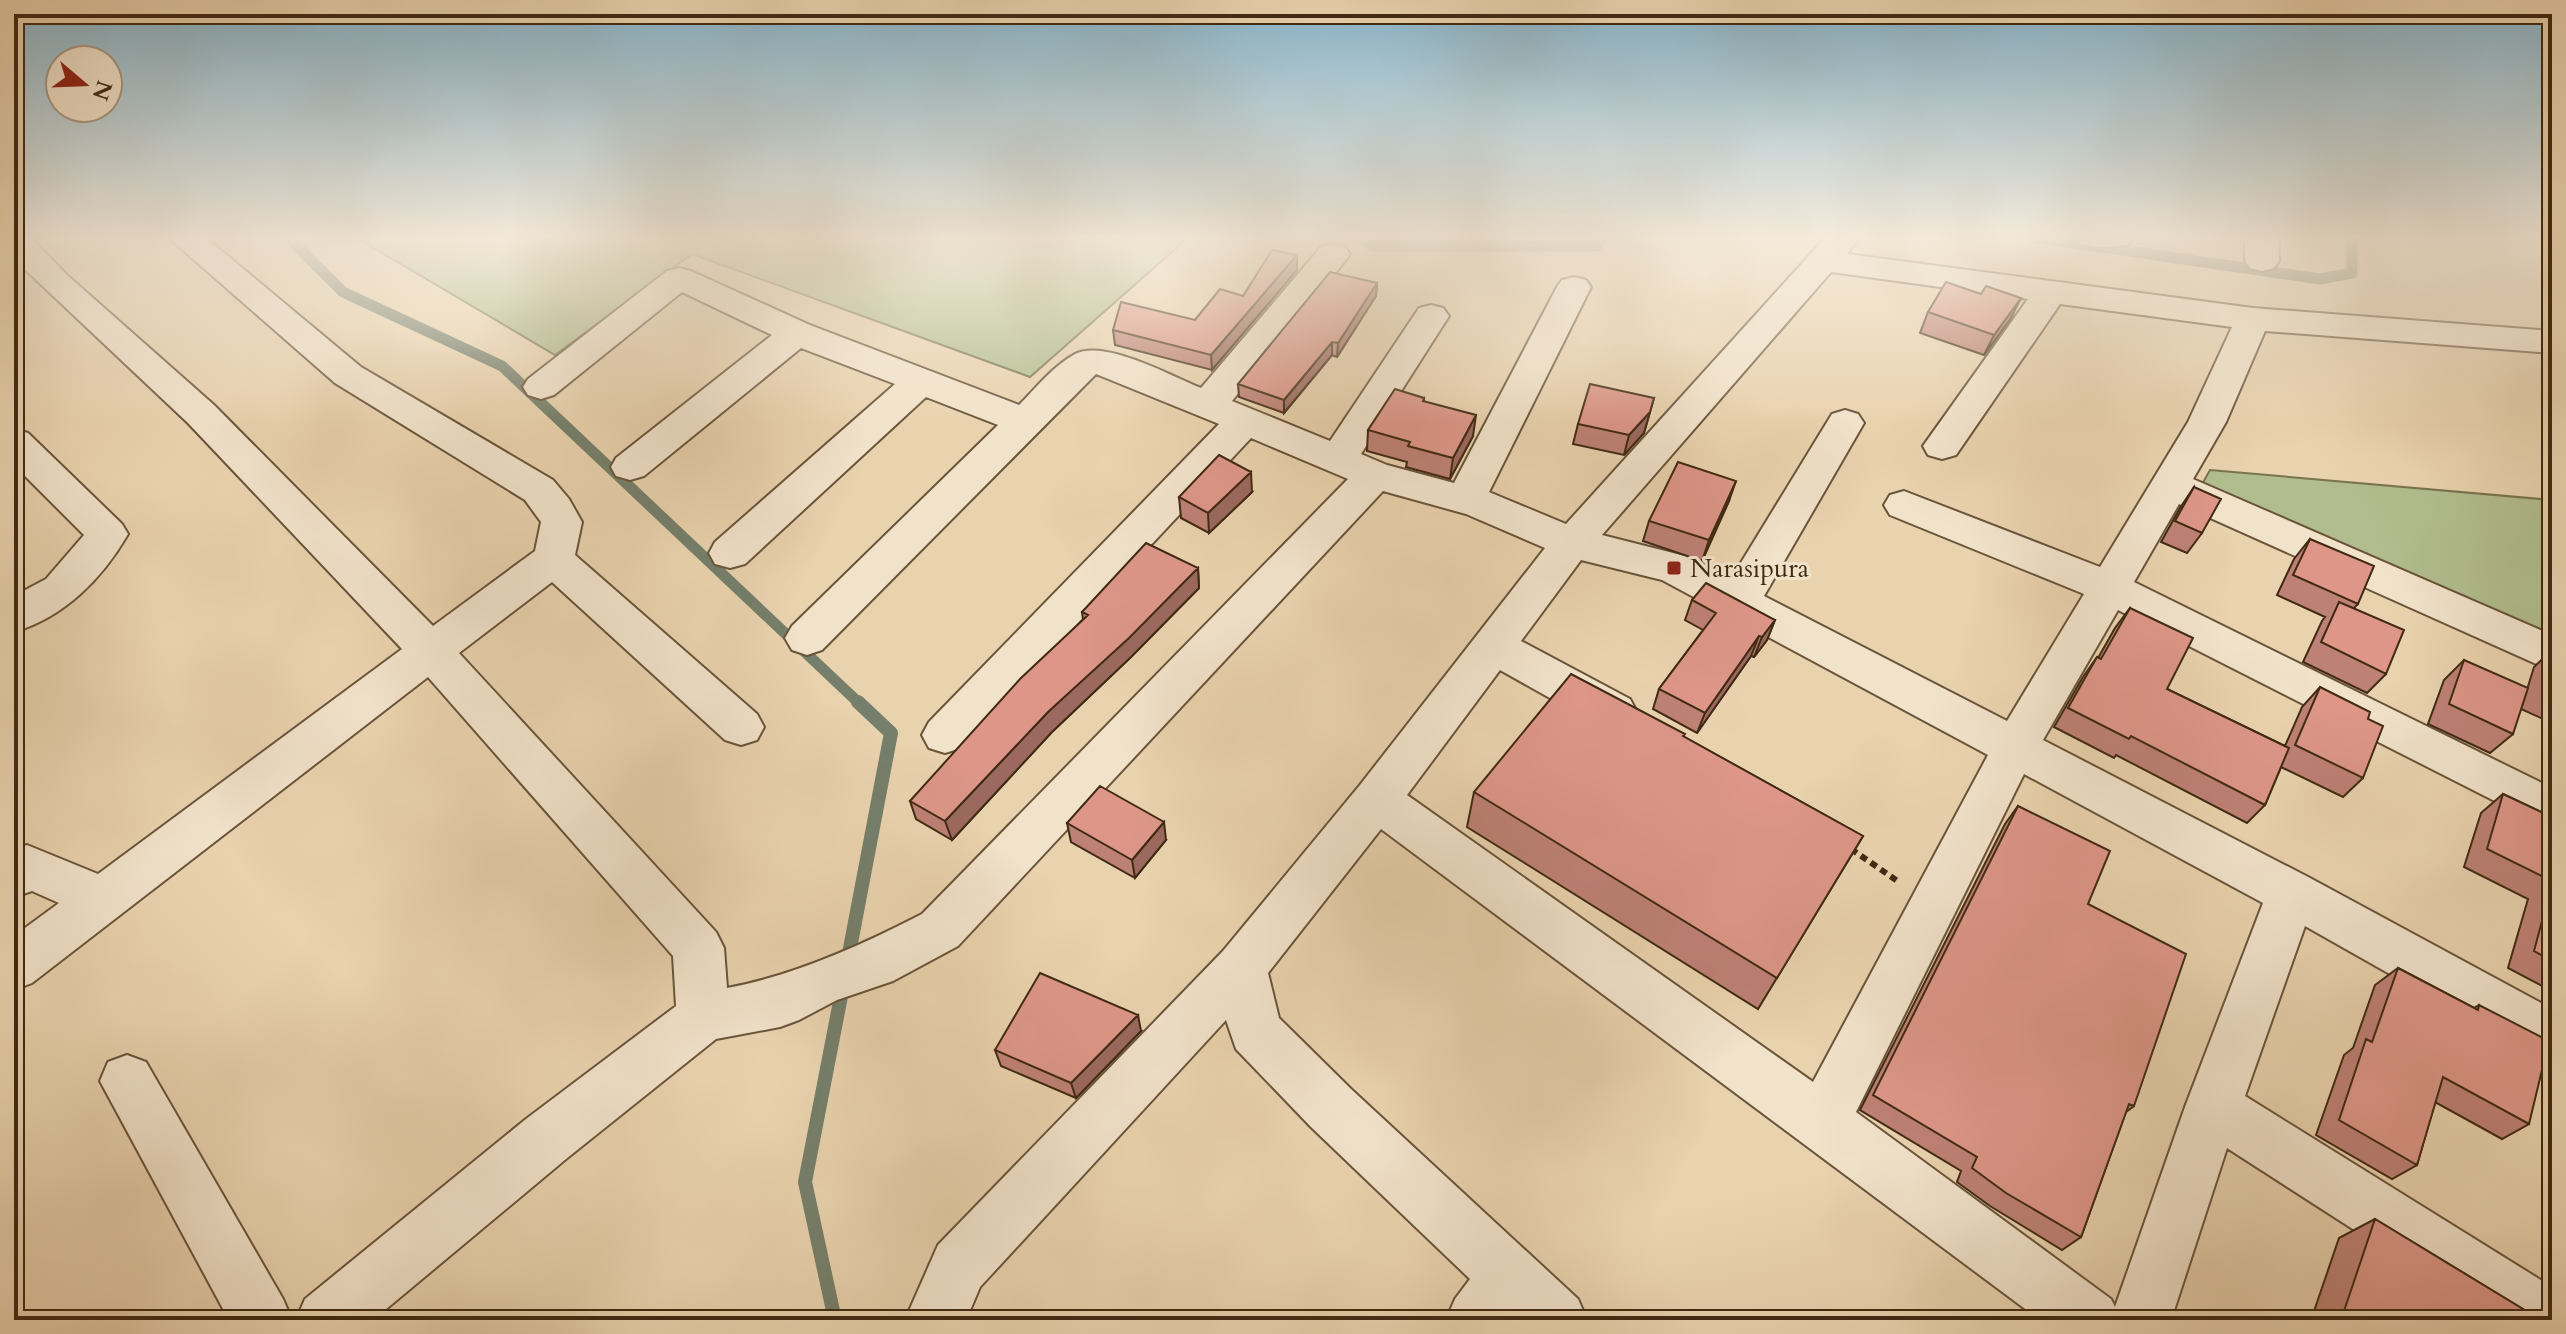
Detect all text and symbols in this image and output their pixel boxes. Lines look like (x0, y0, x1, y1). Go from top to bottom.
north arrow (44, 44, 124, 124)
text: N (85, 76, 119, 104)
place label: Narasipura (1690, 551, 1809, 586)
marker: Narasipura (1665, 559, 1683, 577)

